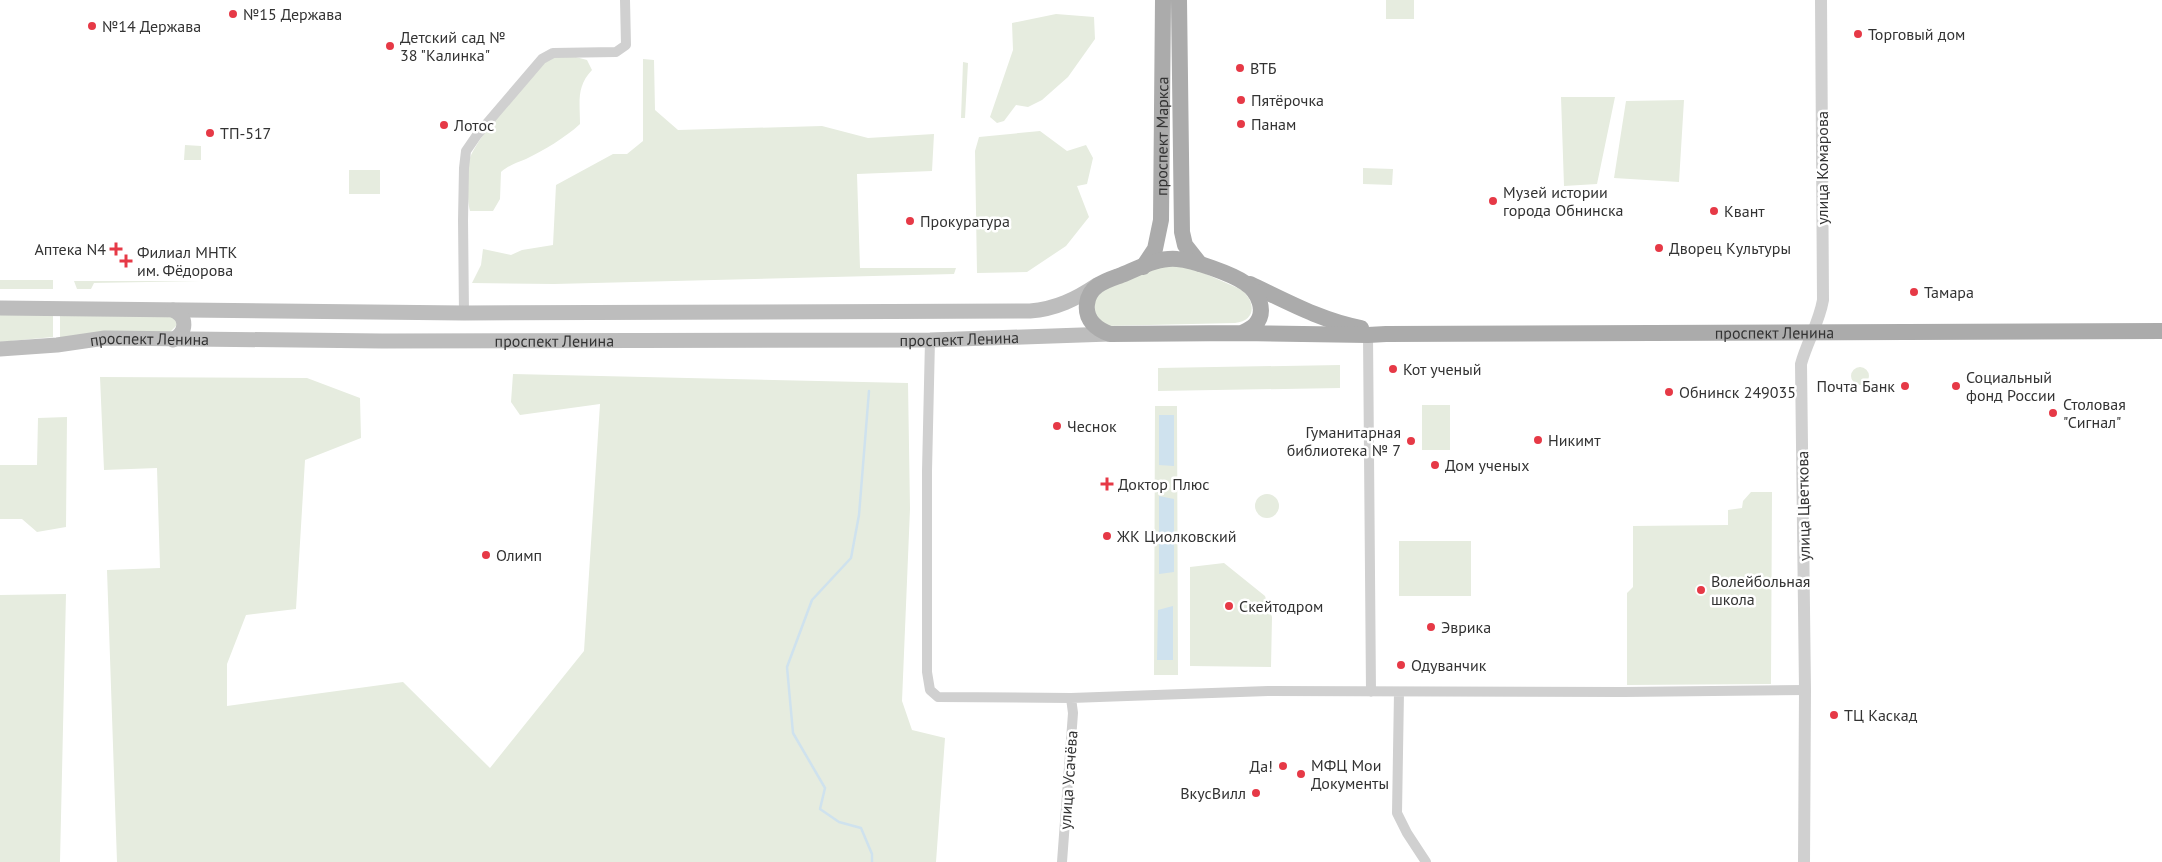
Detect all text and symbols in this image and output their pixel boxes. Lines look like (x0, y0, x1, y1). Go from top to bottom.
place label: №15 Держава (243, 4, 342, 24)
marker: №15 Держава (227, 8, 239, 20)
place label: №14 Держава (102, 16, 201, 36)
marker: №14 Держава (86, 20, 98, 32)
place label: Торговый дом (1868, 24, 1965, 44)
place label: Детский сад № 38 "Калинка" (400, 27, 506, 65)
marker: Торговый дом (1852, 28, 1864, 40)
marker: Детский сад № 38 "Калинка" (384, 40, 396, 52)
place label: ВТБ (1250, 58, 1277, 78)
marker: ВТБ (1234, 62, 1246, 74)
street label: проспект Маркса (1151, 76, 1172, 196)
place label: Пятёрочка (1251, 90, 1324, 110)
marker: Пятёрочка (1235, 94, 1247, 106)
street label: улица Комарова (1812, 111, 1832, 225)
place label: Панам (1251, 114, 1296, 134)
place label: Лотос (453, 115, 494, 135)
marker: Панам (1235, 118, 1247, 130)
marker: Лотос (438, 119, 450, 131)
place label: ТП-517 (220, 123, 271, 143)
marker: ТП-517 (204, 127, 216, 139)
place label: Музей истории города Обнинска (1503, 182, 1624, 220)
marker: Музей истории города Обнинска (1487, 195, 1499, 207)
place label: Квант (1724, 201, 1765, 221)
marker: Квант (1708, 205, 1720, 217)
place label: Прокуратура (920, 211, 1010, 231)
marker: Прокуратура (904, 215, 916, 227)
place label: Дворец Культуры (1669, 238, 1791, 258)
place label: Аптека N4 (34, 239, 106, 259)
place label: Филиал МНТК им. Фёдорова (137, 242, 238, 280)
marker: Дворец Культуры (1653, 242, 1665, 254)
marker: Аптека N4 (110, 243, 122, 255)
marker: Филиал МНТК им. Фёдорова (119, 254, 133, 268)
place label: Тамара (1924, 282, 1974, 302)
marker: Тамара (1908, 286, 1920, 298)
street label: проспект Ленина (1715, 322, 1834, 343)
street label: проспект Ленина (900, 327, 1019, 350)
street label: проспект Ленина (88, 328, 209, 350)
street label: проспект Ленина (495, 331, 614, 351)
place label: Кот ученый (1403, 359, 1482, 379)
marker: Кот ученый (1387, 363, 1399, 375)
place label: Социальный фонд России (1966, 367, 2056, 405)
place label: Почта Банк (1816, 376, 1895, 396)
marker: Почта Банк (1899, 380, 1911, 392)
marker: Социальный фонд России (1950, 380, 1962, 392)
place label: Обнинск 249035 (1679, 382, 1796, 402)
marker: Обнинск 249035 (1663, 386, 1675, 398)
place label: Столовая "Сигнал" (2063, 394, 2126, 432)
marker: Столовая "Сигнал" (2047, 407, 2059, 419)
place label: Чеснок (1067, 416, 1117, 436)
marker: Чеснок (1051, 420, 1063, 432)
place label: Гуманитарная библиотека № 7 (1287, 422, 1401, 460)
place label: Никимт (1548, 430, 1601, 450)
marker: Никимт (1532, 434, 1544, 446)
marker: Гуманитарная библиотека № 7 (1405, 435, 1417, 447)
street label: улица Цветкова (1792, 451, 1814, 561)
place label: Дом ученых (1445, 455, 1529, 475)
marker: Дом ученых (1429, 459, 1441, 471)
place label: Доктор Плюс (1118, 474, 1210, 494)
marker: Доктор Плюс (1100, 477, 1114, 491)
place label: ЖК Циолковский (1116, 526, 1237, 546)
marker: ЖК Циолковский (1101, 530, 1113, 542)
place label: Олимп (496, 545, 542, 565)
marker: Олимп (480, 549, 492, 561)
place label: Волейбольная школа (1711, 571, 1810, 609)
marker: Волейбольная школа (1695, 584, 1707, 596)
place label: Скейтодром (1239, 596, 1323, 616)
marker: Скейтодром (1223, 600, 1235, 612)
place label: Эврика (1441, 617, 1491, 637)
marker: Эврика (1425, 621, 1437, 633)
place label: Одуванчик (1411, 655, 1487, 675)
marker: Одуванчик (1395, 659, 1407, 671)
place label: ТЦ Каскад (1844, 705, 1918, 725)
marker: ТЦ Каскад (1828, 709, 1840, 721)
street label: улица Усачёва (1055, 730, 1081, 830)
place label: МФЦ Мои Документы (1311, 755, 1389, 793)
place label: Да! (1249, 756, 1273, 776)
marker: Да! (1277, 760, 1289, 772)
marker: МФЦ Мои Документы (1295, 768, 1307, 780)
place label: ВкусВилл (1180, 783, 1246, 803)
marker: ВкусВилл (1250, 787, 1262, 799)

